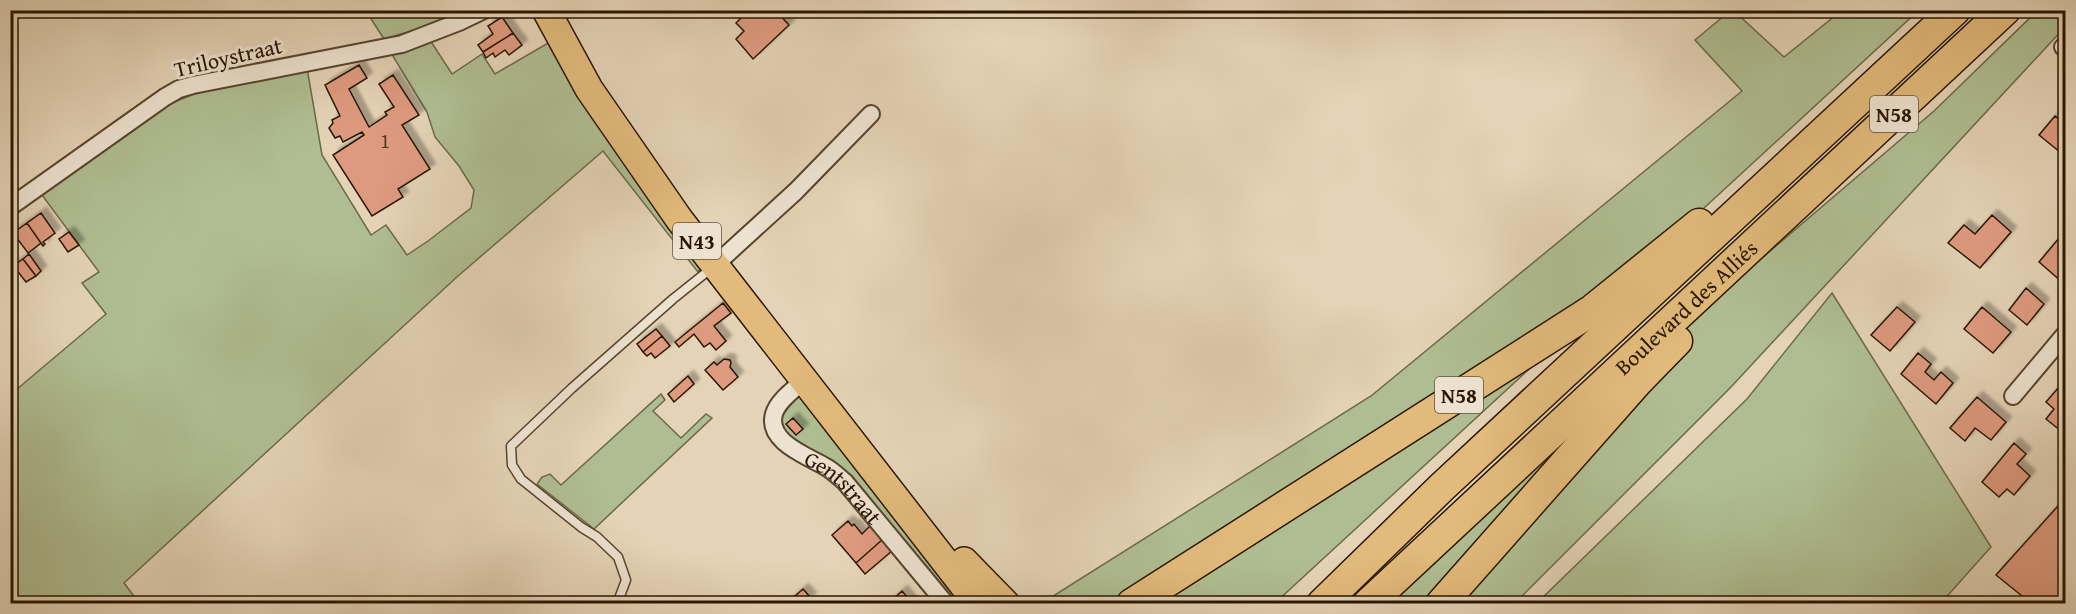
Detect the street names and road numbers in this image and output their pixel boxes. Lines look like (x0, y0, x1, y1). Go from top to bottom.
street label: Triloystraat (171, 29, 285, 85)
road number: N58 (1870, 96, 1918, 132)
road number: N43 (673, 223, 721, 259)
street label: Boulevard des Alliés (1608, 232, 1765, 382)
road number: N58 (1435, 377, 1483, 413)
street label: Gentstraat (799, 442, 890, 531)

